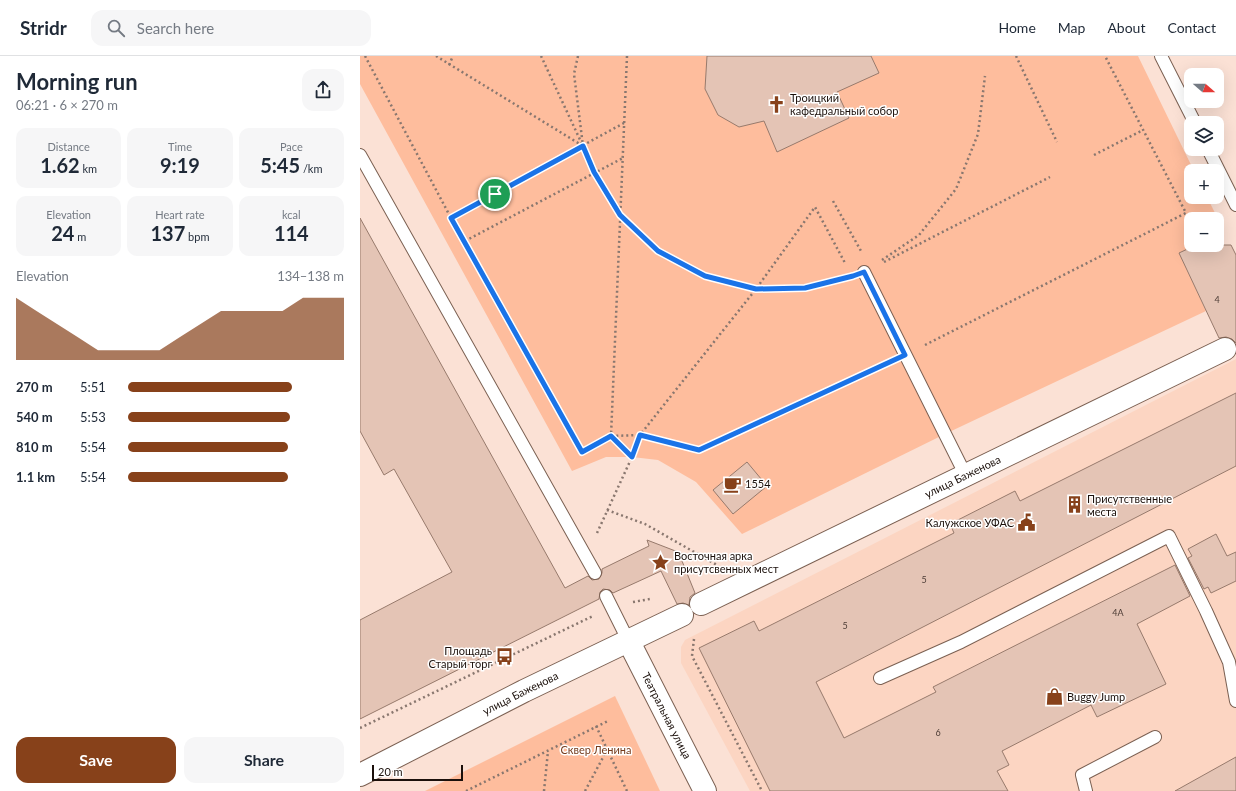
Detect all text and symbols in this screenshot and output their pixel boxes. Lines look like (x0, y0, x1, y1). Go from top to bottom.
search box (91, 10, 371, 46)
text: Stridr (20, 16, 67, 39)
icon: search (105, 17, 127, 39)
text: Search here (137, 19, 214, 37)
text: Home (998, 19, 1036, 36)
text: Map (1058, 19, 1085, 36)
text: About (1107, 19, 1145, 36)
text: Contact (1167, 19, 1216, 36)
text: Morning run (16, 68, 138, 95)
north arrow (1184, 68, 1224, 108)
map controls (1184, 68, 1224, 252)
button: share (302, 69, 344, 111)
place label: Троицкий кафедральный собор (790, 91, 898, 117)
church icon: Троицкий кафедральный собор (767, 94, 787, 114)
text: 06:21 · 6 × 270 m (16, 97, 118, 113)
button: layers (1184, 116, 1224, 156)
text: Distance (48, 140, 90, 153)
text: Time (168, 140, 192, 153)
text: Pace (280, 140, 303, 153)
text: 1.62 (40, 153, 80, 177)
text: 9:19 (160, 153, 200, 177)
text: 5:45 (260, 153, 300, 177)
text: km (80, 162, 97, 175)
text: /km (300, 162, 323, 175)
button: + (1184, 164, 1224, 204)
pin (478, 177, 512, 211)
icon: arrive (484, 183, 506, 205)
text: Elevation (46, 208, 91, 221)
text: Heart rate (155, 208, 205, 221)
text: kcal (282, 208, 301, 221)
button: − (1184, 212, 1224, 252)
text: 24 (51, 221, 74, 245)
text: 137 (150, 221, 185, 245)
text: 114 (274, 221, 309, 245)
text: m (74, 230, 86, 243)
text: bpm (185, 230, 210, 243)
text: Elevation (16, 268, 69, 284)
text: 134–138 m (277, 268, 344, 284)
house number: 4 (1214, 294, 1220, 305)
text: 270 m (16, 379, 53, 395)
text: 5:51 (80, 379, 106, 395)
text: 540 m (16, 409, 53, 425)
text: 5:53 (80, 409, 106, 425)
text: 810 m (16, 439, 53, 455)
text: 5:54 (80, 439, 106, 455)
street label: улица Баженова (922, 452, 1003, 500)
text: 1.1 km (16, 469, 55, 485)
text: 5:54 (80, 469, 106, 485)
cafe icon: 1554 (722, 474, 742, 494)
place label: 1554 (745, 477, 771, 490)
place label: Присутственные места (1087, 492, 1172, 518)
building icon: Присутственные места (1064, 495, 1084, 515)
public building icon: Калужское УФАС (1017, 513, 1037, 533)
place label: Калужское УФАС (926, 516, 1015, 529)
place label: Восточная арка присутсвенных мест (674, 549, 779, 575)
place icon: Восточная арка присутсвенных мест (651, 552, 671, 572)
house number: 5 (921, 574, 927, 585)
house number: 4А (1112, 607, 1125, 618)
house number: 5 (842, 620, 848, 631)
place label: Площадь Старый торг (428, 644, 492, 670)
bus stop icon: Площадь Старый торг (495, 647, 515, 667)
street label: улица Баженова (480, 669, 560, 717)
street label: Театральная улица (640, 670, 694, 761)
shop icon: Buggy Jump (1044, 687, 1064, 707)
place label: Buggy Jump (1067, 690, 1125, 703)
house number: 6 (935, 727, 941, 738)
button: Save (16, 737, 176, 783)
button: Share (184, 737, 344, 783)
park label: Сквер Ленина (560, 743, 632, 756)
scale bar (372, 763, 463, 782)
text: 20 m (378, 765, 403, 778)

